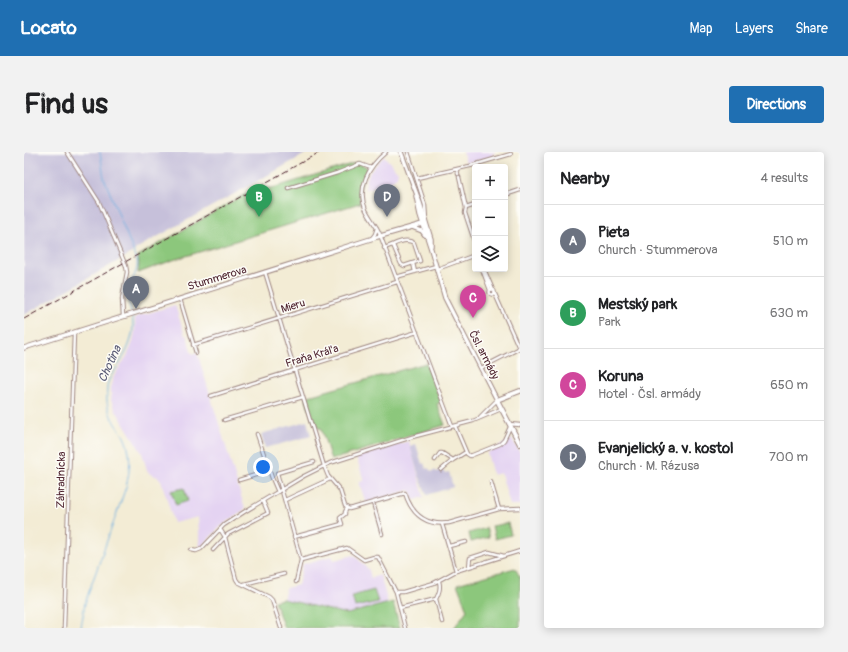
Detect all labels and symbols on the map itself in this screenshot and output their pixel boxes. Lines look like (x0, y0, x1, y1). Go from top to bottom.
pin: B (246, 184, 272, 217)
pin: D (374, 184, 400, 217)
street label: Stummerova (186, 263, 248, 293)
pin: A (123, 276, 149, 309)
pin: C (460, 285, 486, 318)
street label: Mieru (279, 296, 307, 316)
street label: Čsl. armády (466, 328, 502, 382)
water label: Chotina (95, 342, 126, 385)
street label: Fraňa Kráľa (284, 342, 340, 370)
street label: Záhradnícka (54, 451, 68, 509)
your location (253, 457, 273, 477)

